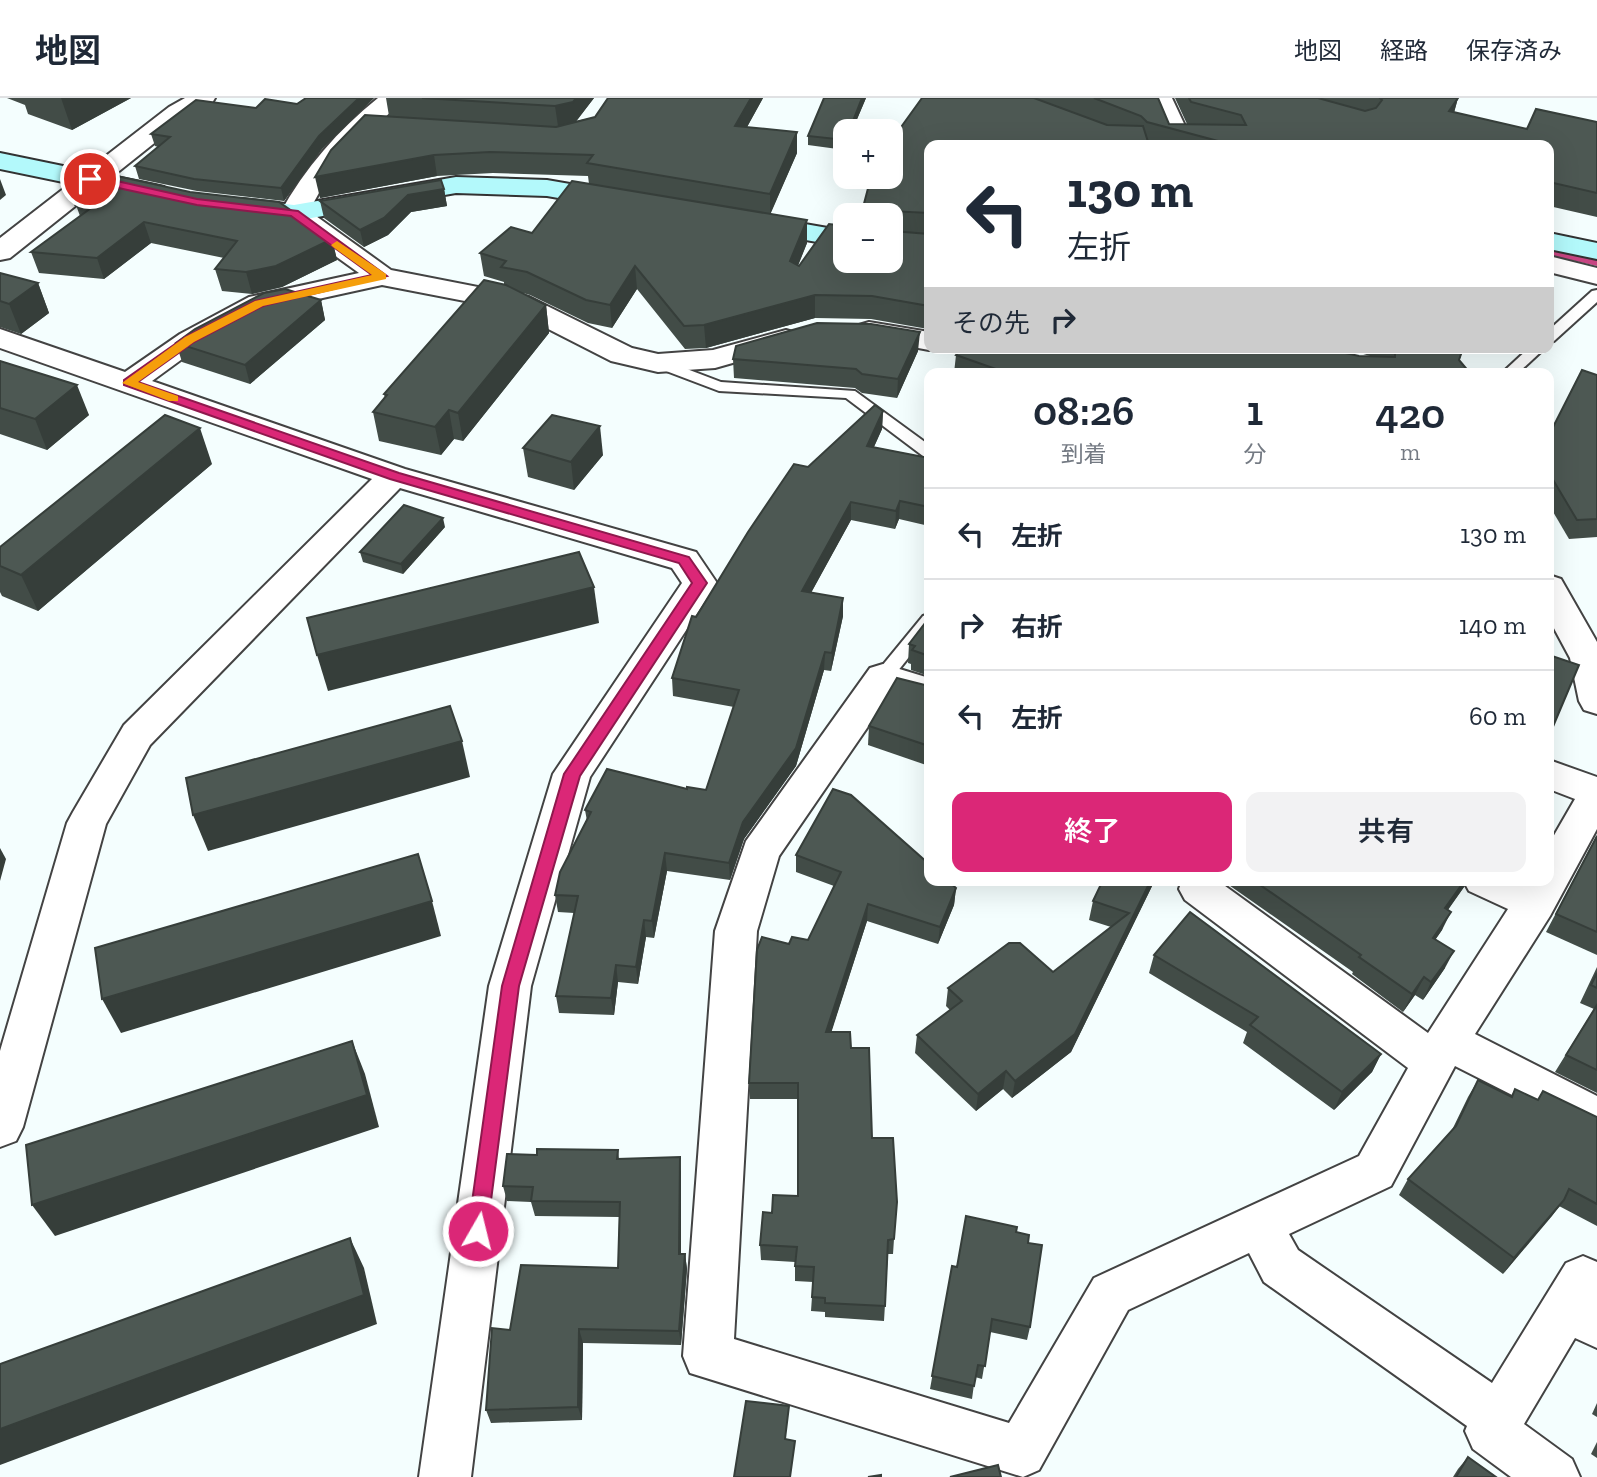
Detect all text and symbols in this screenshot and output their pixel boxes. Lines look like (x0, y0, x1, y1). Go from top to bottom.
text: 地図 (35, 31, 101, 70)
text: 地図 (1294, 36, 1342, 65)
text: 経路 (1380, 36, 1428, 65)
text: 保存済み (1466, 36, 1562, 65)
map controls (833, 119, 903, 273)
button: + (833, 119, 903, 189)
pin (60, 149, 120, 209)
icon: arrive (71, 160, 109, 198)
text: 130 m (1067, 161, 1193, 220)
icon: left (952, 168, 1043, 259)
button: − (833, 203, 903, 273)
text: 左折 (1067, 228, 1131, 266)
icon: right (1044, 301, 1082, 339)
text: その先 (952, 307, 1030, 339)
text: 08:26 (1033, 385, 1134, 436)
text: 1 (1246, 385, 1263, 436)
text: 420 (1375, 388, 1445, 439)
text: m (1400, 438, 1420, 466)
text: 到着 (1061, 440, 1107, 468)
text: 分 (1243, 440, 1266, 468)
icon: left (952, 515, 990, 553)
text: 130 m (1460, 518, 1526, 550)
text: 左折 (1011, 520, 1063, 552)
icon: right (952, 606, 990, 644)
text: 140 m (1459, 609, 1526, 641)
text: 右折 (1011, 611, 1063, 643)
icon: left (952, 697, 990, 735)
text: 60 m (1469, 700, 1526, 732)
text: 左折 (1011, 702, 1063, 734)
button: 終了 (952, 792, 1232, 872)
button: 共有 (1246, 792, 1526, 872)
position arrow (441, 1194, 515, 1268)

